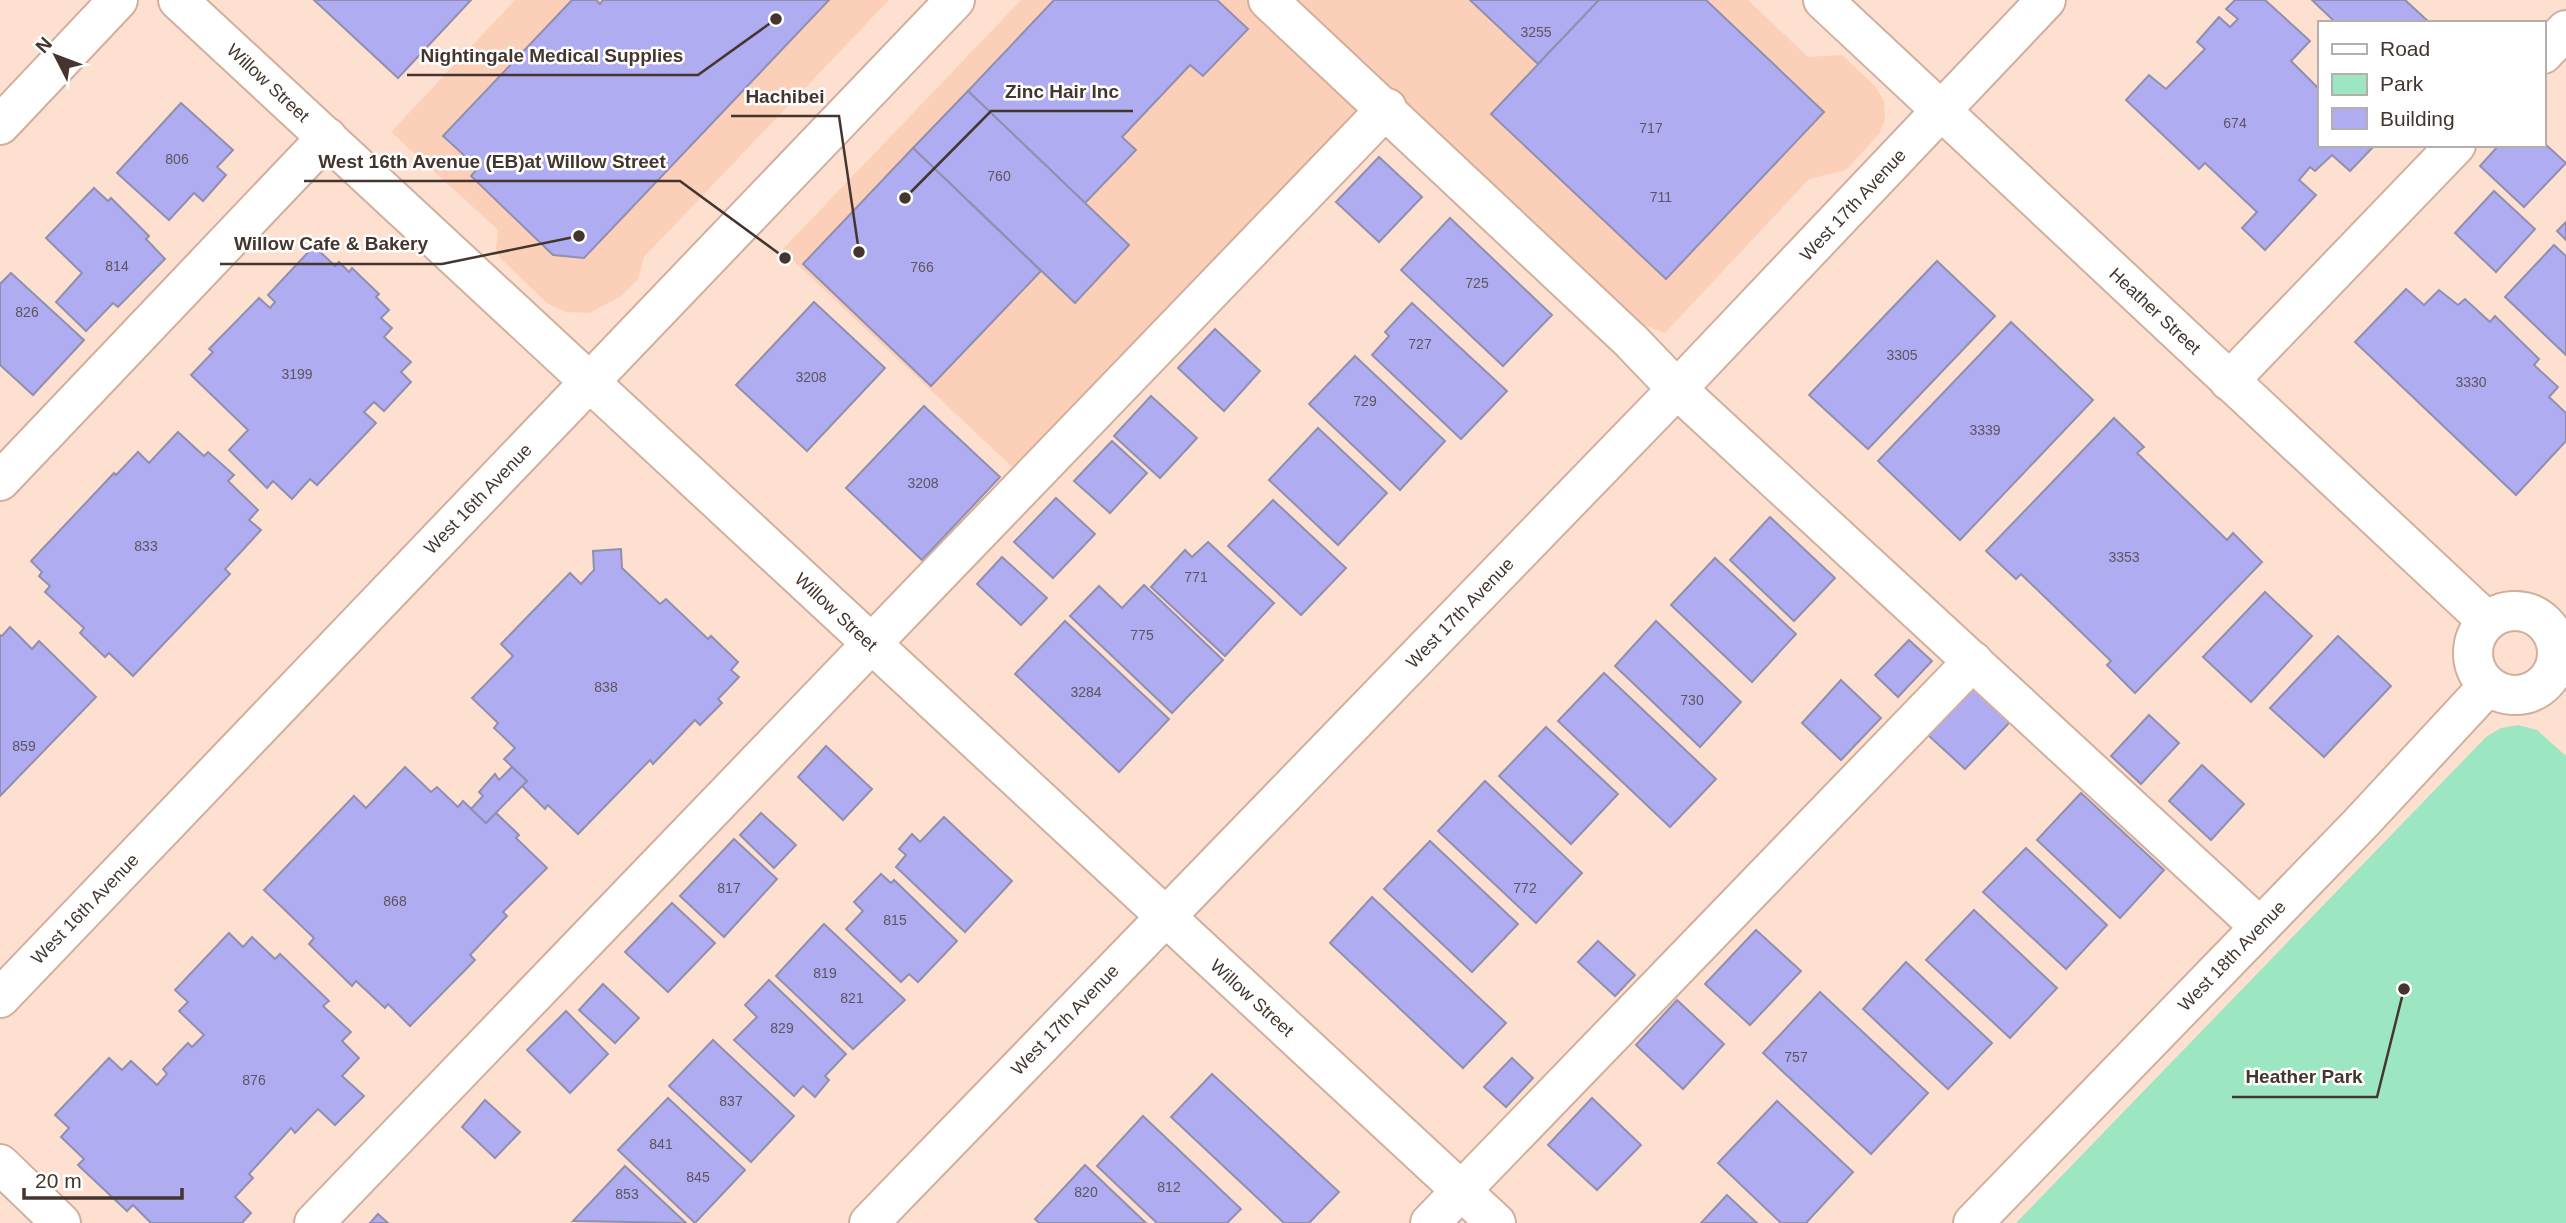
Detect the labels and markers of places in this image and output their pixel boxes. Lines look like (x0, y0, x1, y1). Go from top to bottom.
callout: Nightingale Medical Supplies (407, 35, 698, 75)
callout: Zinc Hair Inc (991, 71, 1133, 111)
callout: Hachibei (731, 76, 839, 116)
callout: West 16th Avenue (EB)at Willow Street (304, 141, 680, 181)
callout: Willow Cafe & Bakery (220, 224, 442, 264)
callout: Heather Park (2232, 1057, 2377, 1097)

